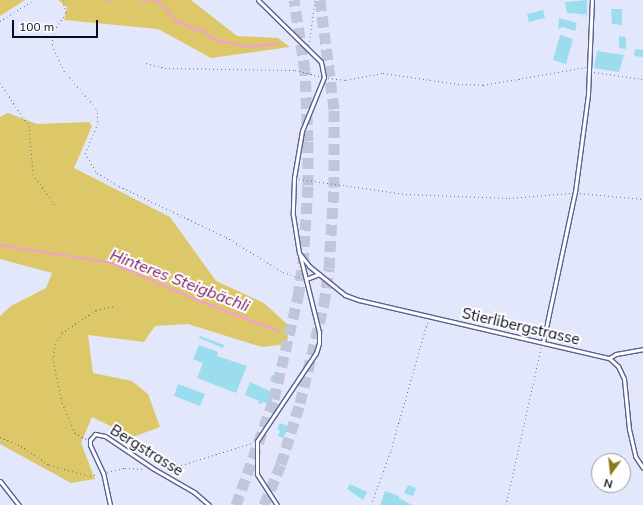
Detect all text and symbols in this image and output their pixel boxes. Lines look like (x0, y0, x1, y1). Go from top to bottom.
scale bar (14, 12, 100, 38)
text: 100 m (19, 19, 54, 34)
water label: Hinteres Steigbächli (108, 245, 252, 315)
street label: Stierlibergstrasse (460, 304, 582, 348)
street label: Bergstrasse (107, 420, 187, 480)
north arrow (591, 453, 631, 493)
text: N (602, 476, 614, 491)

